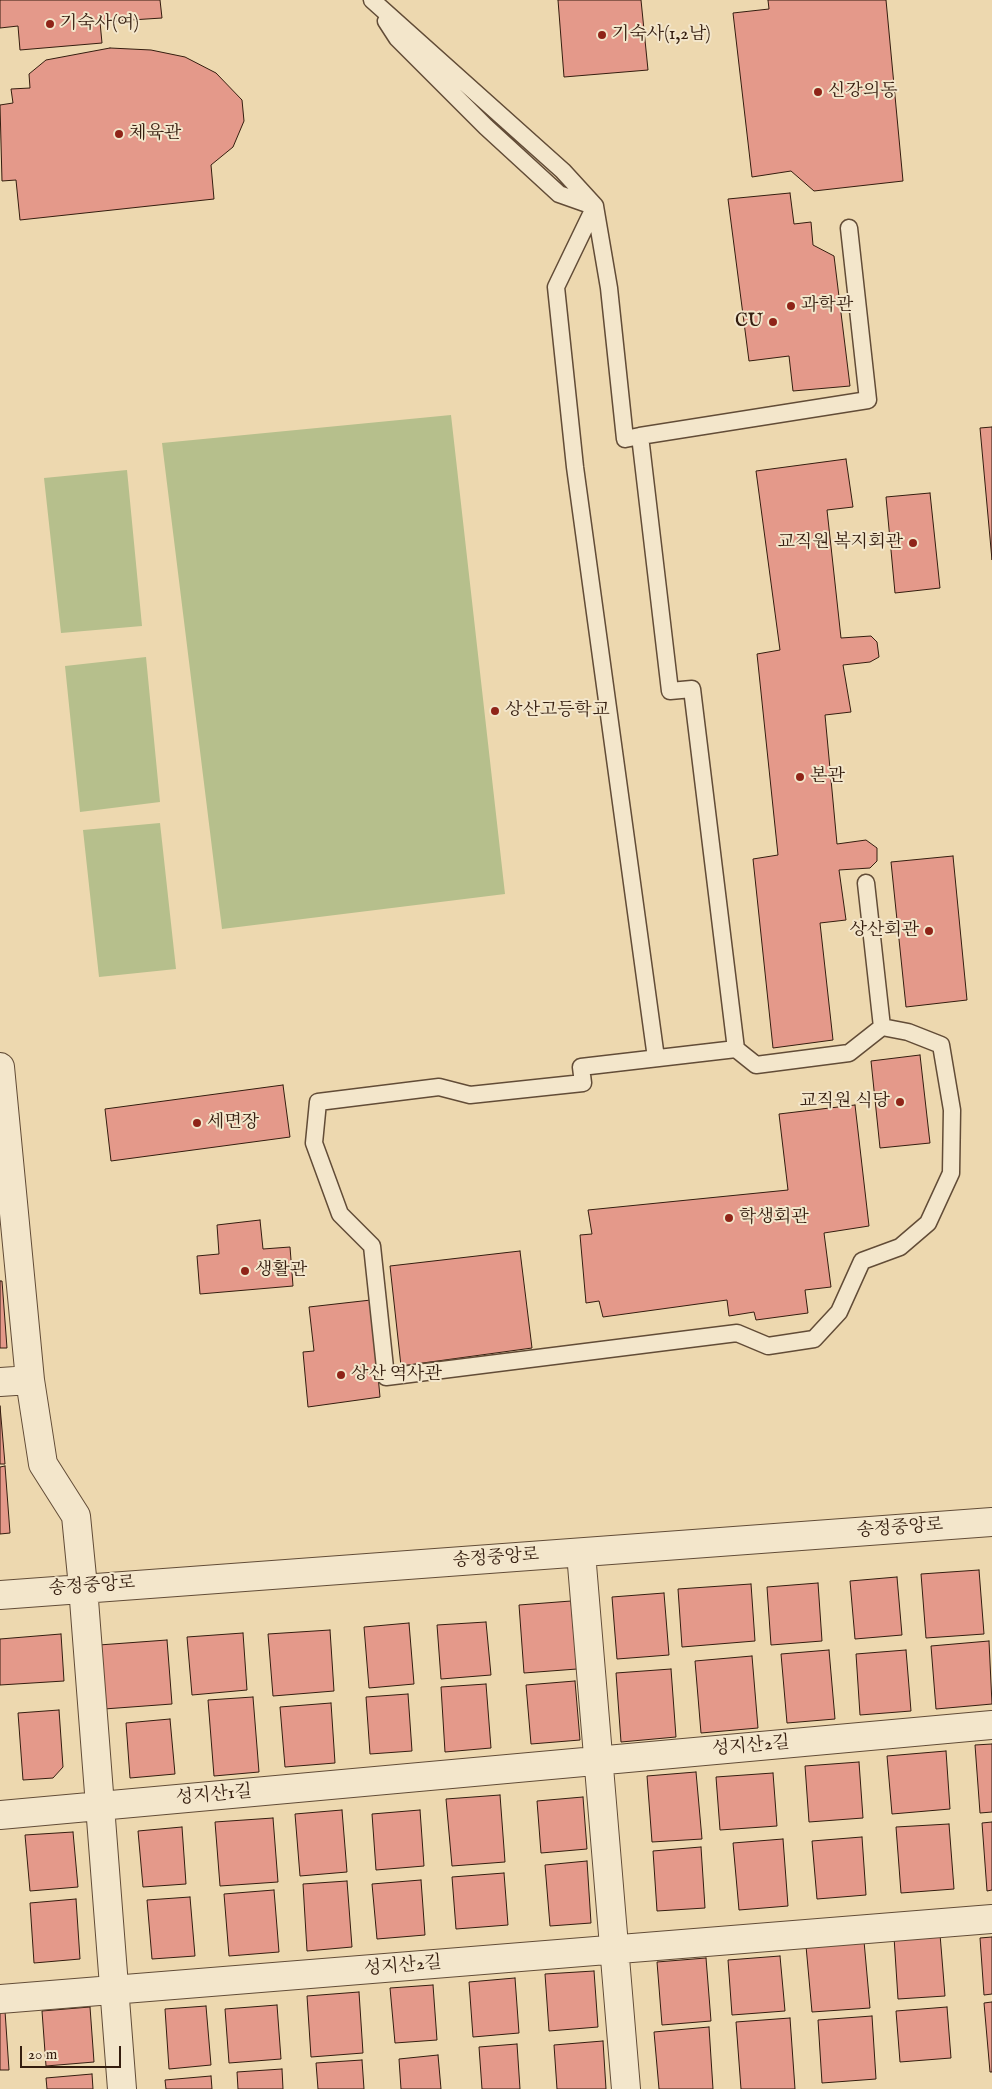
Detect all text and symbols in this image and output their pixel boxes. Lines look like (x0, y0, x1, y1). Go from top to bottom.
place label: 기숙사(여) (60, 13, 139, 35)
marker: 기숙사(여) (44, 18, 56, 30)
place label: 기숙사(1,2남) (612, 24, 711, 46)
marker: 기숙사(1,2남) (596, 29, 608, 41)
place label: 신강의동 (828, 81, 898, 103)
marker: 신강의동 (812, 86, 824, 98)
place label: 체육관 (129, 123, 181, 145)
marker: 체육관 (113, 128, 125, 140)
place label: 과학관 (801, 295, 853, 317)
marker: 과학관 (785, 300, 797, 312)
place label: CU (735, 311, 763, 333)
marker: CU (767, 316, 779, 328)
place label: 교직원 복지회관 (777, 532, 903, 554)
marker: 교직원 복지회관 (907, 537, 919, 549)
place label: 상산고등학교 (505, 700, 609, 722)
marker: 상산고등학교 (489, 705, 501, 717)
place label: 본관 (810, 766, 845, 788)
marker: 본관 (794, 771, 806, 783)
place label: 상산회관 (849, 920, 919, 942)
marker: 상산회관 (923, 925, 935, 937)
place label: 교직원 식당 (799, 1091, 890, 1113)
marker: 교직원 식당 (894, 1096, 906, 1108)
place label: 세면장 (207, 1112, 259, 1134)
marker: 세면장 (191, 1117, 203, 1129)
place label: 학생회관 (739, 1207, 809, 1229)
marker: 학생회관 (723, 1212, 735, 1224)
place label: 생활관 (255, 1260, 307, 1282)
marker: 생활관 (239, 1265, 251, 1277)
place label: 상산 역사관 (351, 1364, 442, 1386)
marker: 상산 역사관 (335, 1369, 347, 1381)
street label: 송정중앙로 (856, 1515, 944, 1543)
street label: 송정중앙로 (452, 1545, 540, 1573)
street label: 송정중앙로 (48, 1573, 136, 1601)
street label: 성지산2길 (711, 1733, 791, 1761)
street label: 성지산1길 (175, 1782, 253, 1810)
street label: 성지산2길 (363, 1953, 443, 1981)
scale bar (22, 2036, 124, 2068)
text: 20 m (28, 2045, 57, 2064)

